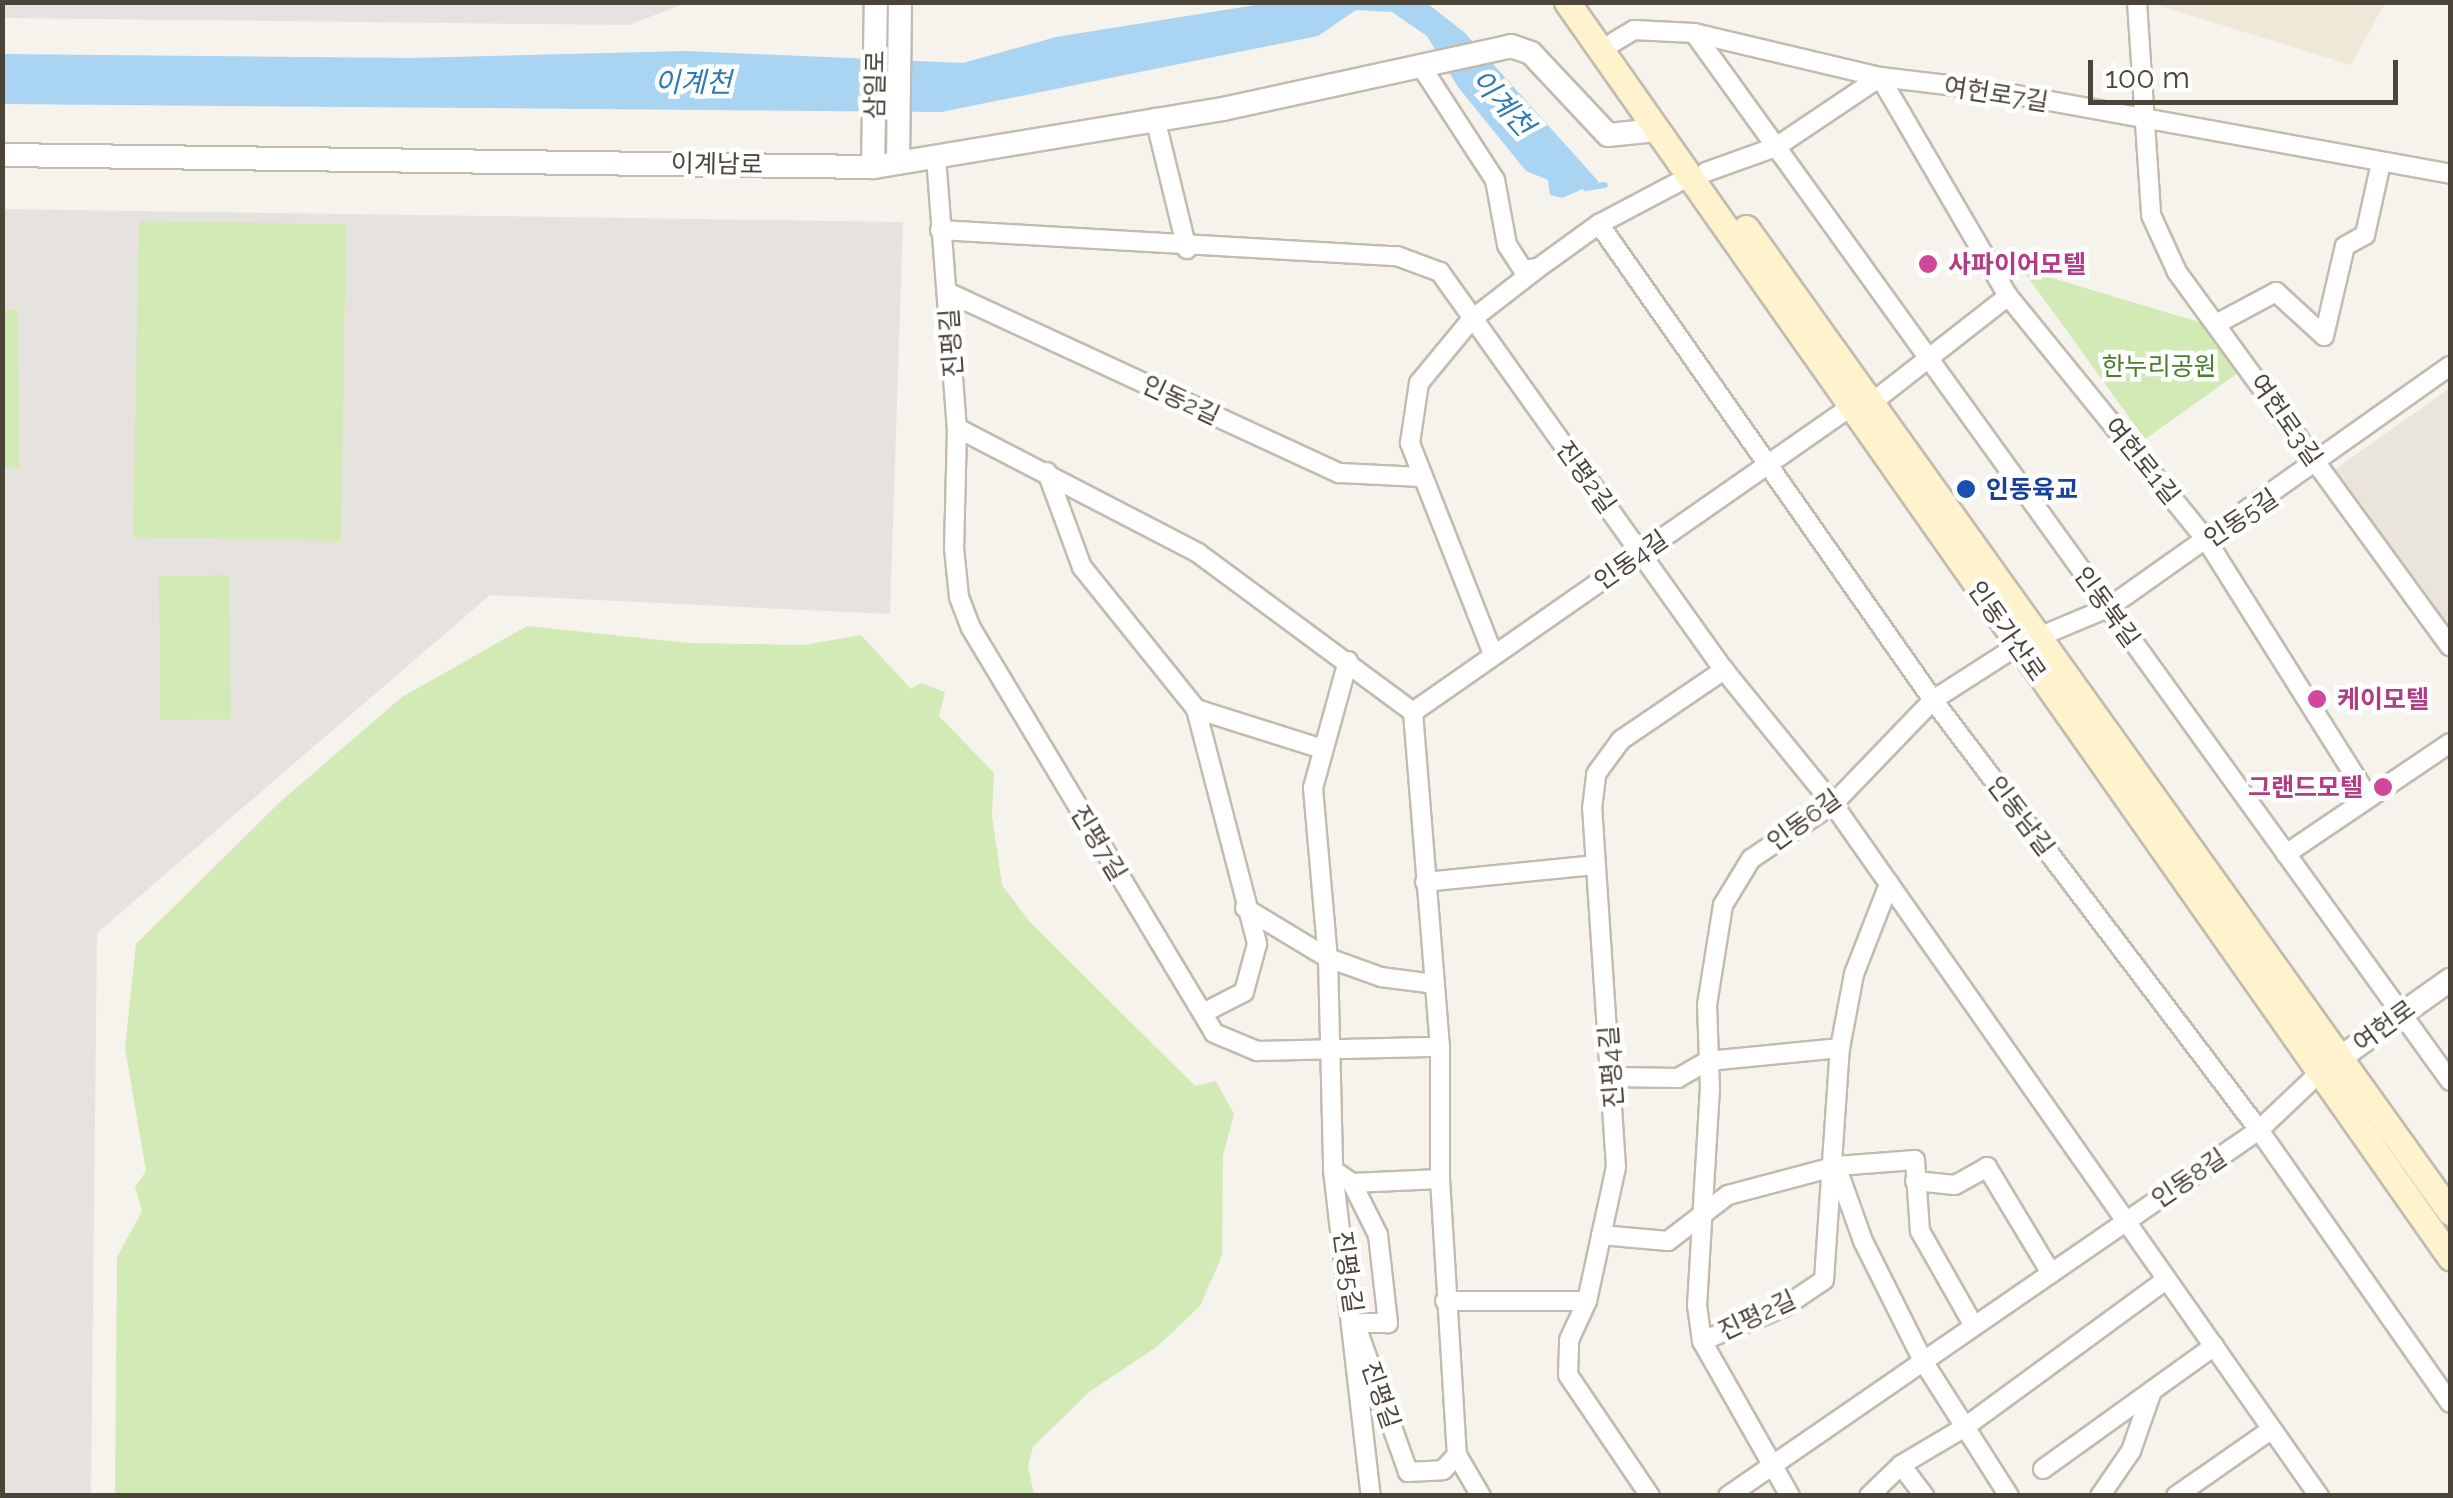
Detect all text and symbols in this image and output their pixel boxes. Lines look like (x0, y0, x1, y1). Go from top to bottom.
scale bar (2093, 40, 2403, 102)
street label: 삼일로 (859, 50, 891, 120)
text: 100 m (2105, 60, 2190, 95)
water label: 이계천 (1464, 63, 1540, 143)
water label: 이계천 (654, 66, 732, 100)
street label: 여헌로7길 (1942, 71, 2050, 117)
street label: 이계남로 (671, 148, 763, 180)
place label: 사파이어모텔 (1948, 249, 2086, 279)
marker: 사파이어모텔 (1917, 253, 1939, 275)
street label: 진평길 (934, 308, 968, 378)
park label: 한누리공원 (2102, 351, 2216, 381)
street label: 여헌로3길 (2243, 368, 2329, 472)
street label: 인동2길 (1137, 369, 1225, 431)
street label: 여헌로1길 (2098, 412, 2186, 510)
street label: 진평2길 (1550, 435, 1622, 519)
place label: 인동육교 (1986, 474, 2078, 504)
marker: 인동육교 (1955, 478, 1977, 500)
street label: 인동5길 (2198, 482, 2284, 554)
street label: 인동4길 (1589, 524, 1673, 596)
street label: 인동북길 (2068, 561, 2146, 653)
street label: 인동가산로 (1962, 575, 2052, 687)
place label: 케이모텔 (2337, 684, 2429, 714)
marker: 케이모텔 (2306, 688, 2328, 710)
street label: 인동남길 (1981, 770, 2061, 862)
place label: 그랜드모텔 (2248, 772, 2363, 802)
marker: 그랜드모텔 (2372, 776, 2394, 798)
street label: 인동6길 (1761, 783, 1847, 857)
street label: 진평7길 (1065, 800, 1133, 886)
street label: 여헌로 (2347, 994, 2421, 1058)
street label: 진평4길 (1593, 1025, 1629, 1109)
street label: 인동8길 (2146, 1142, 2232, 1214)
street label: 진평5길 (1327, 1229, 1369, 1315)
street label: 진평2길 (1713, 1284, 1801, 1346)
street label: 진평길 (1356, 1357, 1406, 1433)

